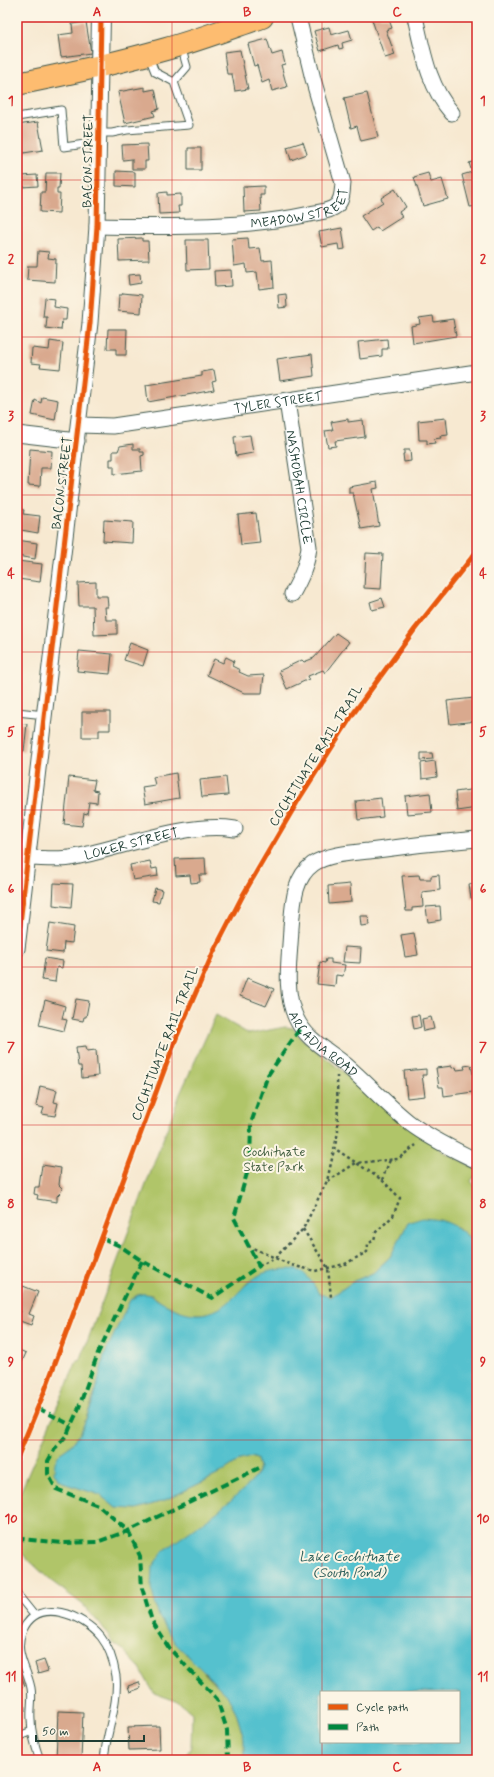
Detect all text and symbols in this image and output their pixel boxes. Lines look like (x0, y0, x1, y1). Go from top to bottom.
text: A (93, 4, 101, 21)
text: B (243, 4, 252, 21)
text: C (392, 4, 402, 21)
text: 1 (8, 93, 14, 110)
text: 1 (480, 93, 486, 110)
street label: BACON STREET (79, 114, 98, 208)
street label: MEADOW STREET (250, 187, 353, 233)
text: 2 (8, 251, 15, 268)
text: 2 (480, 251, 487, 268)
street label: TYLER STREET (233, 388, 325, 418)
text: 3 (8, 408, 14, 425)
text: 3 (480, 408, 486, 425)
street label: NASHOBAH CIRCLE (281, 429, 315, 546)
street label: BACON STREET (48, 435, 77, 531)
text: 4 (7, 566, 15, 583)
text: 4 (479, 566, 487, 583)
street label: COCHITUATE RAIL TRAIL (266, 682, 367, 830)
text: 5 (7, 724, 15, 741)
text: 5 (479, 724, 487, 741)
street label: LOKER STREET (83, 825, 180, 865)
text: 6 (8, 881, 15, 898)
text: 6 (480, 881, 487, 898)
street label: COCHITUATE RAIL TRAIL (128, 964, 203, 1123)
street label: ARCADIA ROAD (284, 1009, 361, 1082)
text: 7 (7, 1039, 15, 1056)
text: 7 (479, 1039, 487, 1056)
park label: Cochituate State Park (243, 1144, 306, 1176)
text: 8 (7, 1196, 15, 1213)
text: 8 (479, 1196, 487, 1213)
text: 9 (8, 1354, 15, 1371)
text: 9 (480, 1354, 487, 1371)
text: 10 (4, 1511, 18, 1528)
text: 10 (476, 1511, 490, 1528)
water label: Lake Cochituate (South Pond) (299, 1548, 400, 1582)
text: 11 (5, 1669, 17, 1686)
text: 11 (477, 1669, 489, 1686)
legend (320, 1691, 460, 1743)
text: Cycle path (356, 1700, 408, 1716)
scale bar (36, 1717, 144, 1743)
text: Path (356, 1720, 379, 1736)
text: 50 m (42, 1724, 69, 1740)
text: A (93, 1759, 101, 1776)
text: B (243, 1759, 252, 1776)
text: C (392, 1759, 402, 1776)

